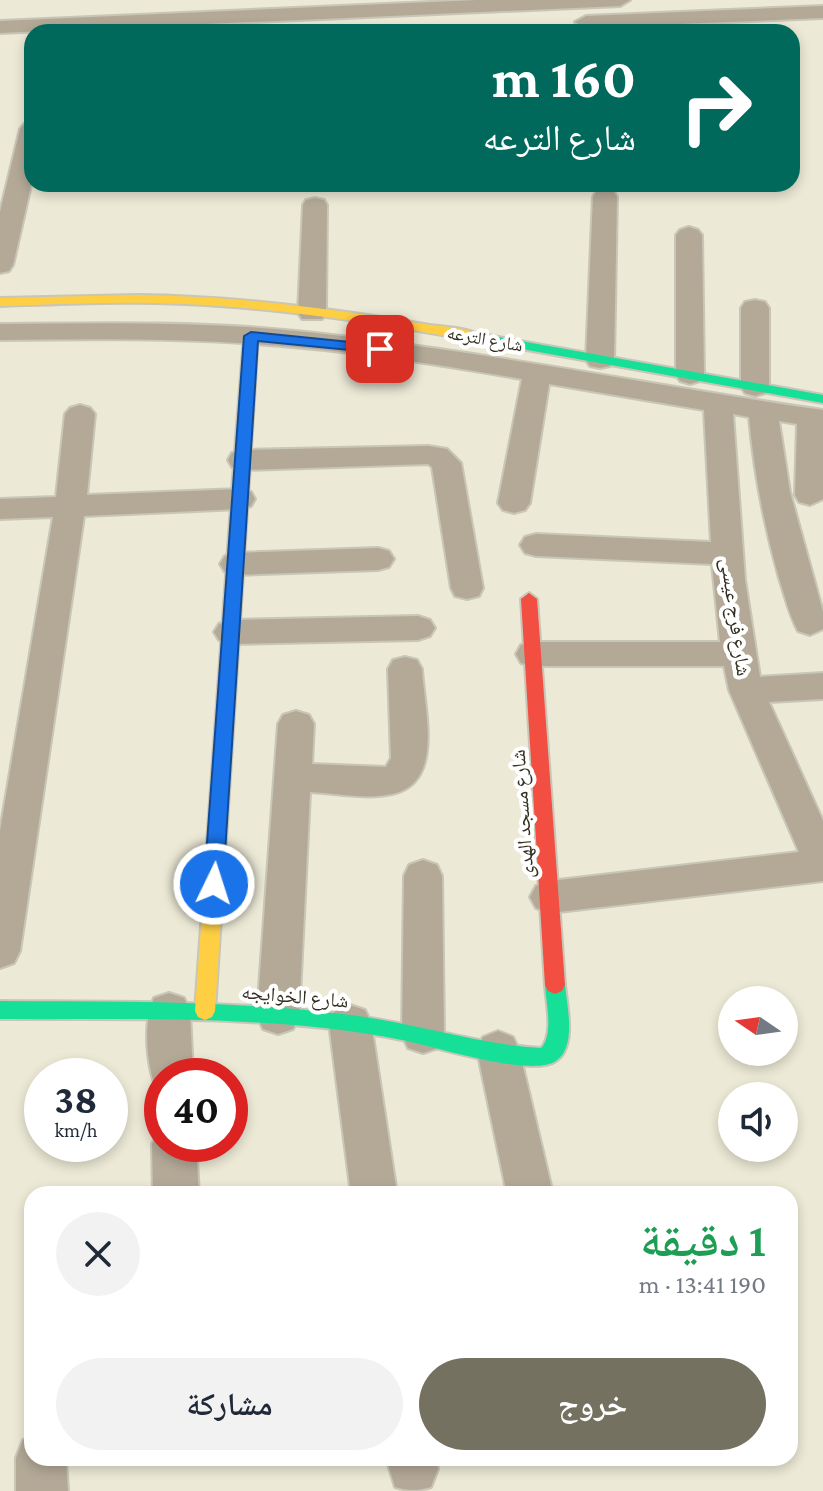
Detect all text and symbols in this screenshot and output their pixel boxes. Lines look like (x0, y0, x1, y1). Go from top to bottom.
text: 160 m (492, 47, 636, 109)
icon: right (664, 56, 768, 160)
text: شارع الترعه (483, 118, 636, 158)
pin (346, 315, 414, 383)
street label: شارع الترعه (445, 322, 524, 356)
icon: arrive (358, 327, 402, 371)
street label: شارع فرج عيسى (715, 557, 755, 678)
street label: شارع مسجد الهدى (507, 749, 539, 879)
position arrow (172, 842, 256, 926)
street label: شارع الخوايجه (240, 980, 349, 1014)
north arrow (718, 986, 798, 1066)
map controls (718, 986, 798, 1162)
speed limit sign: 40 (144, 1058, 248, 1162)
text: 38 (55, 1077, 97, 1122)
button: sound (718, 1082, 798, 1162)
text: km/h (54, 1119, 98, 1141)
button: close (56, 1212, 140, 1296)
text: 1 دقيقة (640, 1213, 766, 1266)
text: 190 m · 13:41 (639, 1270, 766, 1299)
button: مشاركة (56, 1358, 403, 1450)
button: خروج (419, 1358, 766, 1450)

